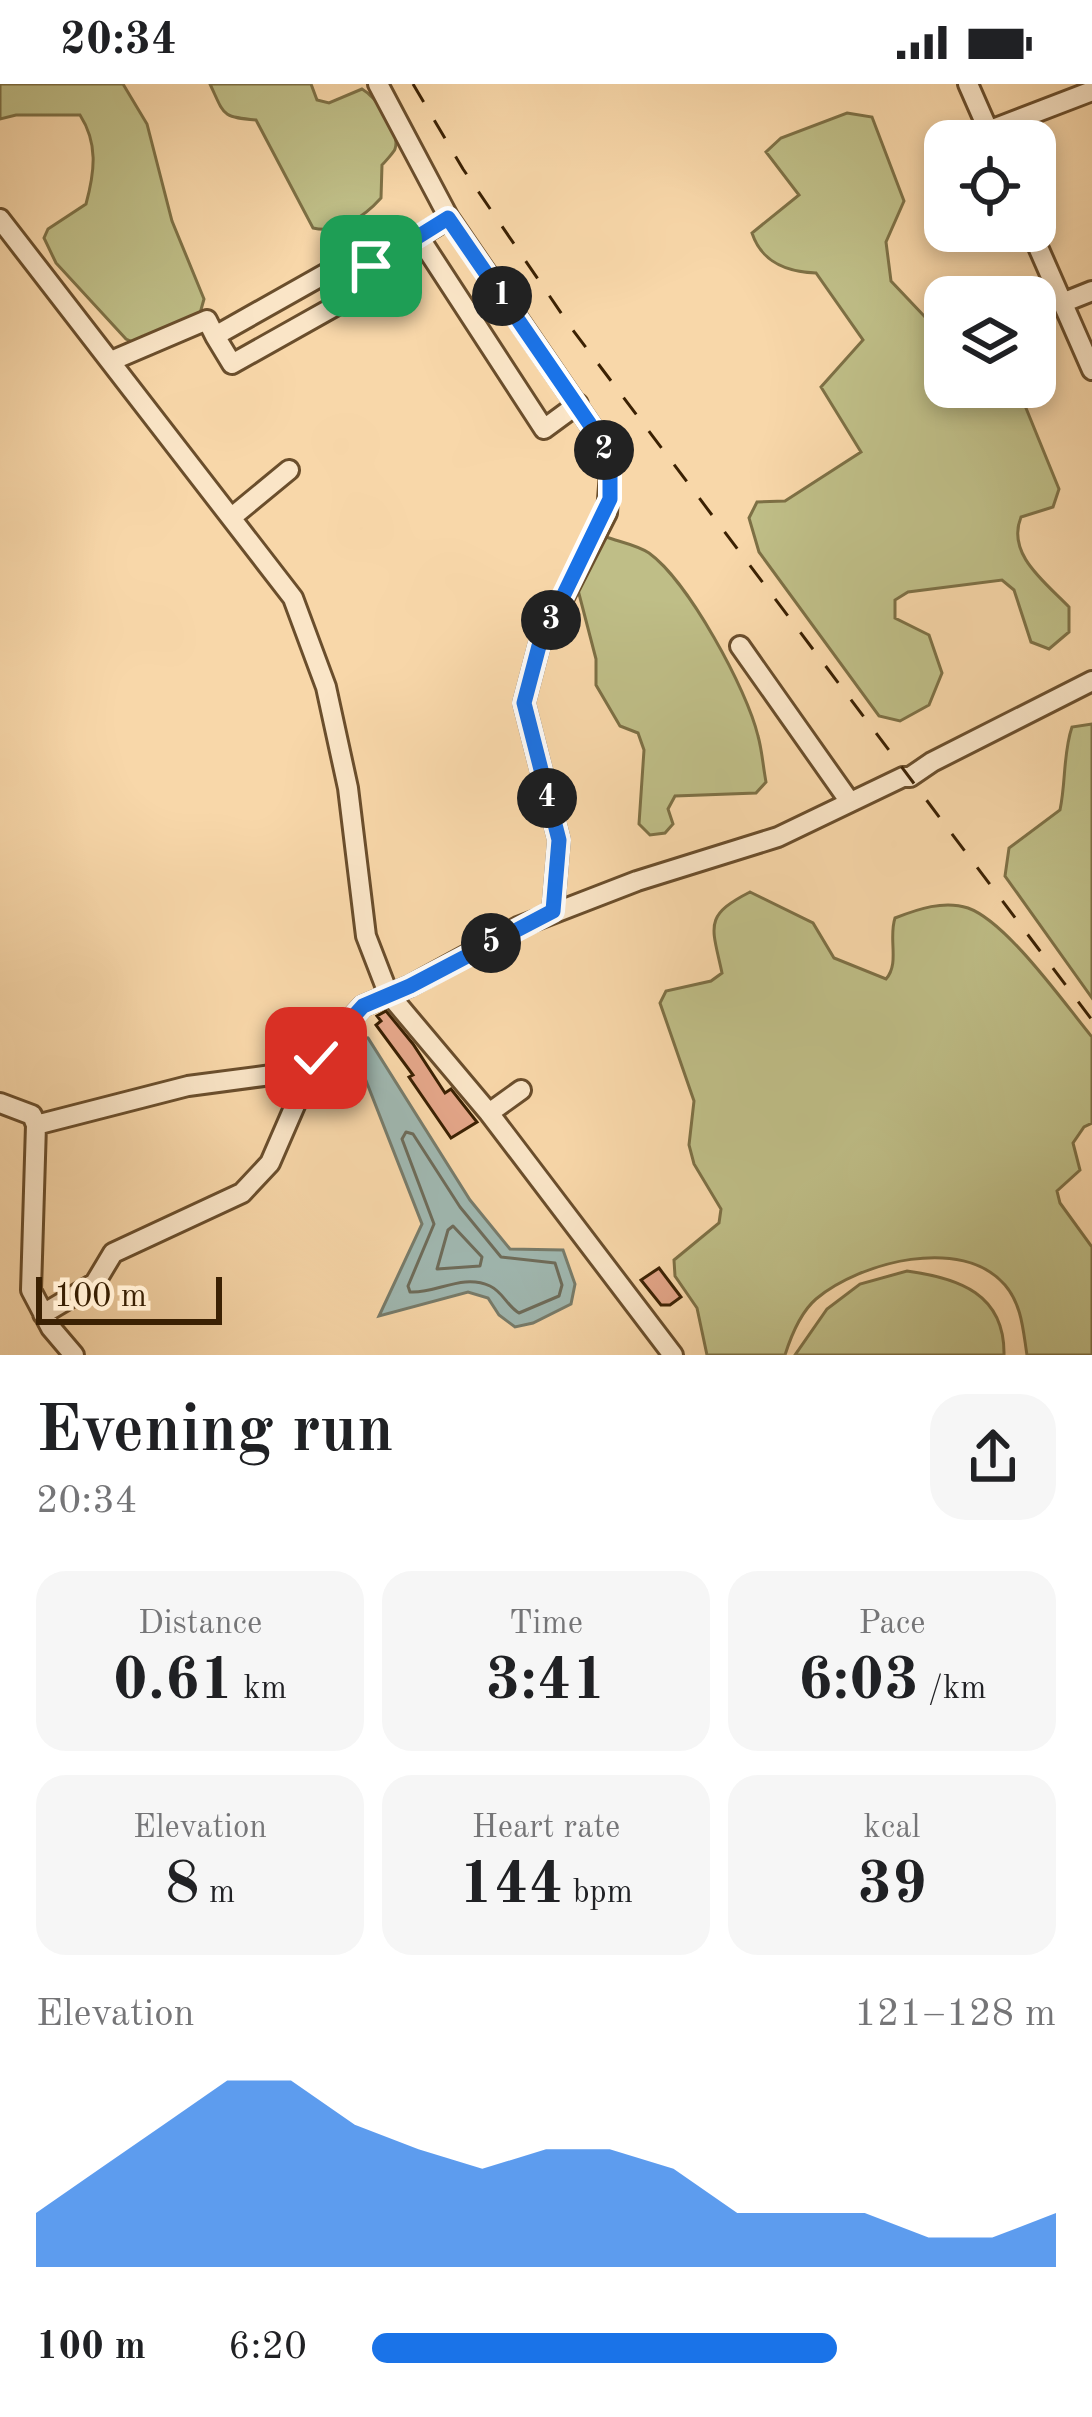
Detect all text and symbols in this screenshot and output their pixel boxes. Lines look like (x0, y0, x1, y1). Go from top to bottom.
text: 20:34 (60, 19, 177, 64)
map controls (924, 120, 1056, 408)
button: locate (924, 120, 1056, 252)
pin (320, 215, 422, 317)
icon: arrive (338, 233, 404, 299)
pin: 1 (472, 266, 532, 326)
button: layers (924, 276, 1056, 408)
text: 1 (492, 279, 512, 312)
pin: 2 (574, 420, 634, 480)
text: 2 (594, 433, 614, 466)
pin: 3 (521, 590, 581, 650)
text: 3 (541, 603, 561, 636)
pin: 4 (517, 768, 577, 828)
text: 4 (537, 781, 557, 814)
pin: 5 (461, 913, 521, 973)
text: 5 (481, 926, 501, 959)
pin (265, 1007, 367, 1109)
icon: check (283, 1025, 349, 1091)
scale bar (36, 1271, 222, 1324)
text: 100 m (54, 1281, 147, 1314)
button: share (930, 1394, 1056, 1520)
text: Evening run (36, 1400, 394, 1466)
text: 20:34 (36, 1482, 137, 1521)
text: Distance (138, 1608, 262, 1641)
text: Time (509, 1608, 583, 1641)
text: Pace (859, 1608, 925, 1641)
text: 0.61 (113, 1652, 234, 1712)
text: 3:41 (485, 1652, 607, 1712)
text: 6:03 (798, 1652, 919, 1712)
text: km (234, 1673, 287, 1706)
text: /km (919, 1673, 986, 1706)
text: Elevation (133, 1812, 267, 1845)
text: Heart rate (472, 1812, 620, 1845)
text: kcal (864, 1812, 920, 1845)
text: 8 (165, 1856, 200, 1916)
text: 144 (459, 1856, 563, 1916)
text: 39 (857, 1856, 927, 1916)
text: m (200, 1877, 235, 1910)
text: bpm (563, 1877, 633, 1910)
text: Elevation (36, 1995, 195, 2034)
text: 121–128 m (854, 1995, 1056, 2034)
text: 100 m (36, 2328, 146, 2367)
text: 6:20 (228, 2328, 307, 2367)

